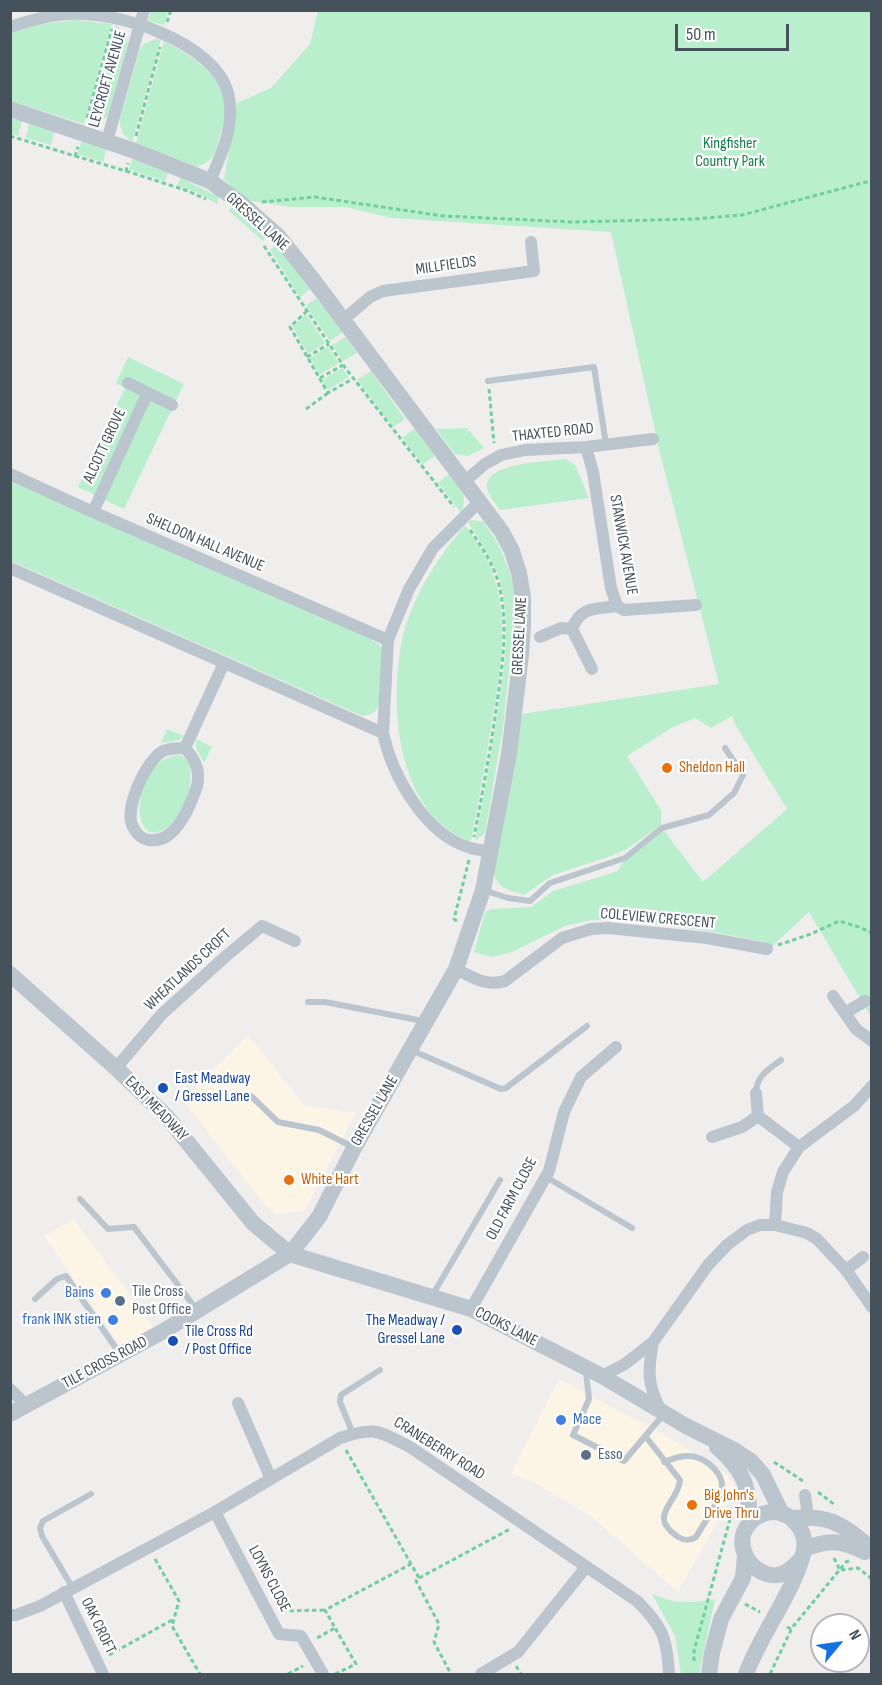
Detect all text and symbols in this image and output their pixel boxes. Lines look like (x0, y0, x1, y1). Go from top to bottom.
scale bar (678, 12, 792, 50)
text: 50 m (686, 24, 716, 45)
street label: LEYCROFT AVENUE (85, 28, 131, 130)
park label: Kingfisher Country Park (695, 134, 765, 172)
street label: GRESSEL LANE (222, 189, 292, 255)
street label: MILLFIELDS (414, 252, 478, 280)
street label: ALCOTT GROVE (79, 406, 131, 486)
street label: THAXTED ROAD (511, 419, 595, 447)
street label: STANWICK AVENUE (605, 493, 641, 597)
street label: SHELDON HALL AVENUE (143, 510, 267, 576)
street label: GRESSEL LANE (508, 596, 532, 676)
place label: Sheldon Hall (679, 758, 745, 778)
marker: Sheldon Hall (660, 761, 674, 775)
street label: COLEVIEW CRESCENT (600, 904, 716, 934)
street label: WHEATLANDS CROFT (141, 925, 235, 1015)
place label: East Meadway / Gressel Lane (175, 1069, 250, 1107)
street label: GRESSEL LANE (347, 1072, 403, 1150)
street label: EAST MEADWAY (120, 1073, 192, 1145)
marker: East Meadway / Gressel Lane (156, 1081, 170, 1095)
street label: OLD FARM CLOSE (482, 1154, 542, 1244)
place label: White Hart (301, 1170, 359, 1190)
marker: White Hart (282, 1173, 296, 1187)
place label: Tile Cross Post Office (132, 1282, 191, 1320)
place label: Bains (65, 1283, 94, 1303)
marker: Bains (99, 1286, 113, 1300)
marker: Tile Cross Post Office (113, 1294, 127, 1308)
street label: COOKS LANE (471, 1303, 541, 1351)
place label: frank INK stien (22, 1310, 101, 1330)
place label: The Meadway / Gressel Lane (366, 1311, 445, 1349)
marker: frank INK stien (106, 1313, 120, 1327)
place label: Tile Cross Rd / Post Office (185, 1322, 253, 1360)
marker: The Meadway / Gressel Lane (450, 1323, 464, 1337)
street label: TILE CROSS ROAD (59, 1333, 151, 1393)
marker: Tile Cross Rd / Post Office (166, 1334, 180, 1348)
place label: Mace (573, 1410, 601, 1430)
street label: CRANEBERRY ROAD (390, 1413, 488, 1485)
marker: Mace (554, 1413, 568, 1427)
place label: Esso (598, 1445, 623, 1465)
marker: Esso (579, 1448, 593, 1462)
place label: Big John's Drive Thru (704, 1486, 759, 1524)
marker: Big John's Drive Thru (685, 1498, 699, 1512)
street label: LOYNS CLOSE (244, 1543, 294, 1615)
street label: OAK CROFT (76, 1595, 120, 1657)
north arrow (810, 1613, 870, 1673)
text: N (844, 1627, 865, 1643)

